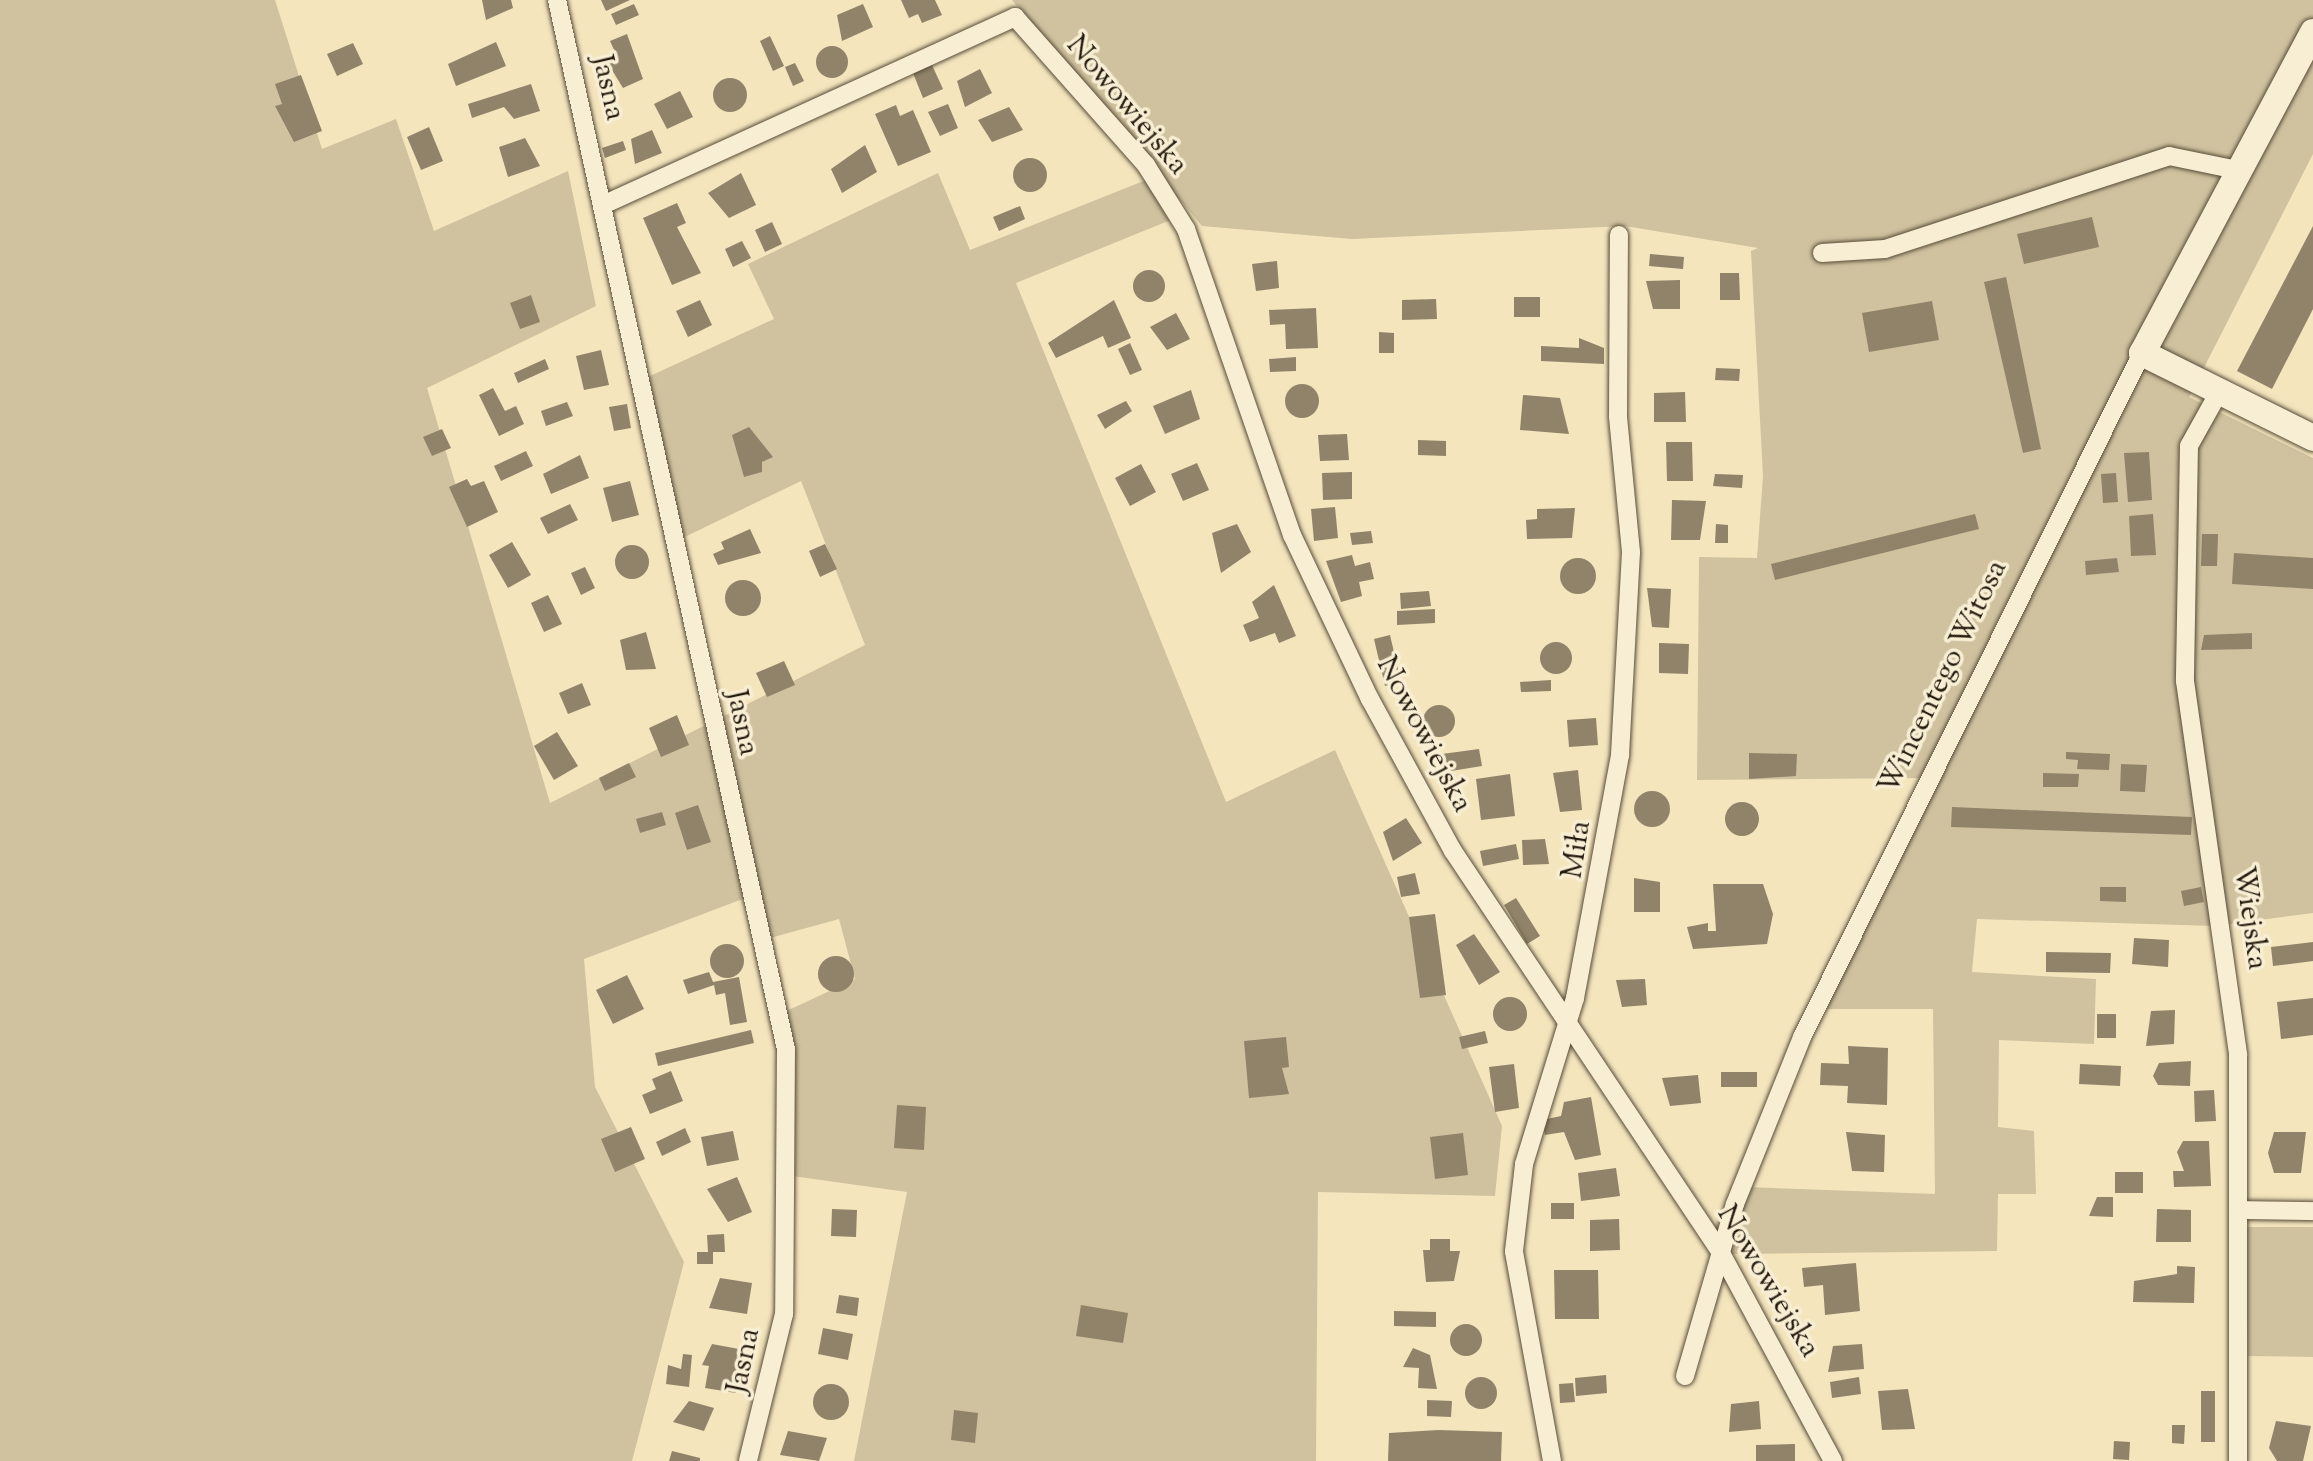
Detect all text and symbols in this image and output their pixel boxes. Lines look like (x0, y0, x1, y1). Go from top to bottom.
street label: Nowowiejska (1057, 29, 1195, 183)
street label: Jasna (582, 52, 632, 124)
street label: Wincentego Witosa (1872, 555, 2016, 801)
street label: Nowowiejska (1367, 651, 1479, 819)
street label: Jasna (717, 687, 765, 759)
street label: Miła (1556, 818, 1600, 882)
street label: Wiejska (2224, 864, 2274, 972)
street label: Nowowiejska (1708, 1199, 1826, 1365)
street label: Jasna (721, 1325, 769, 1397)

